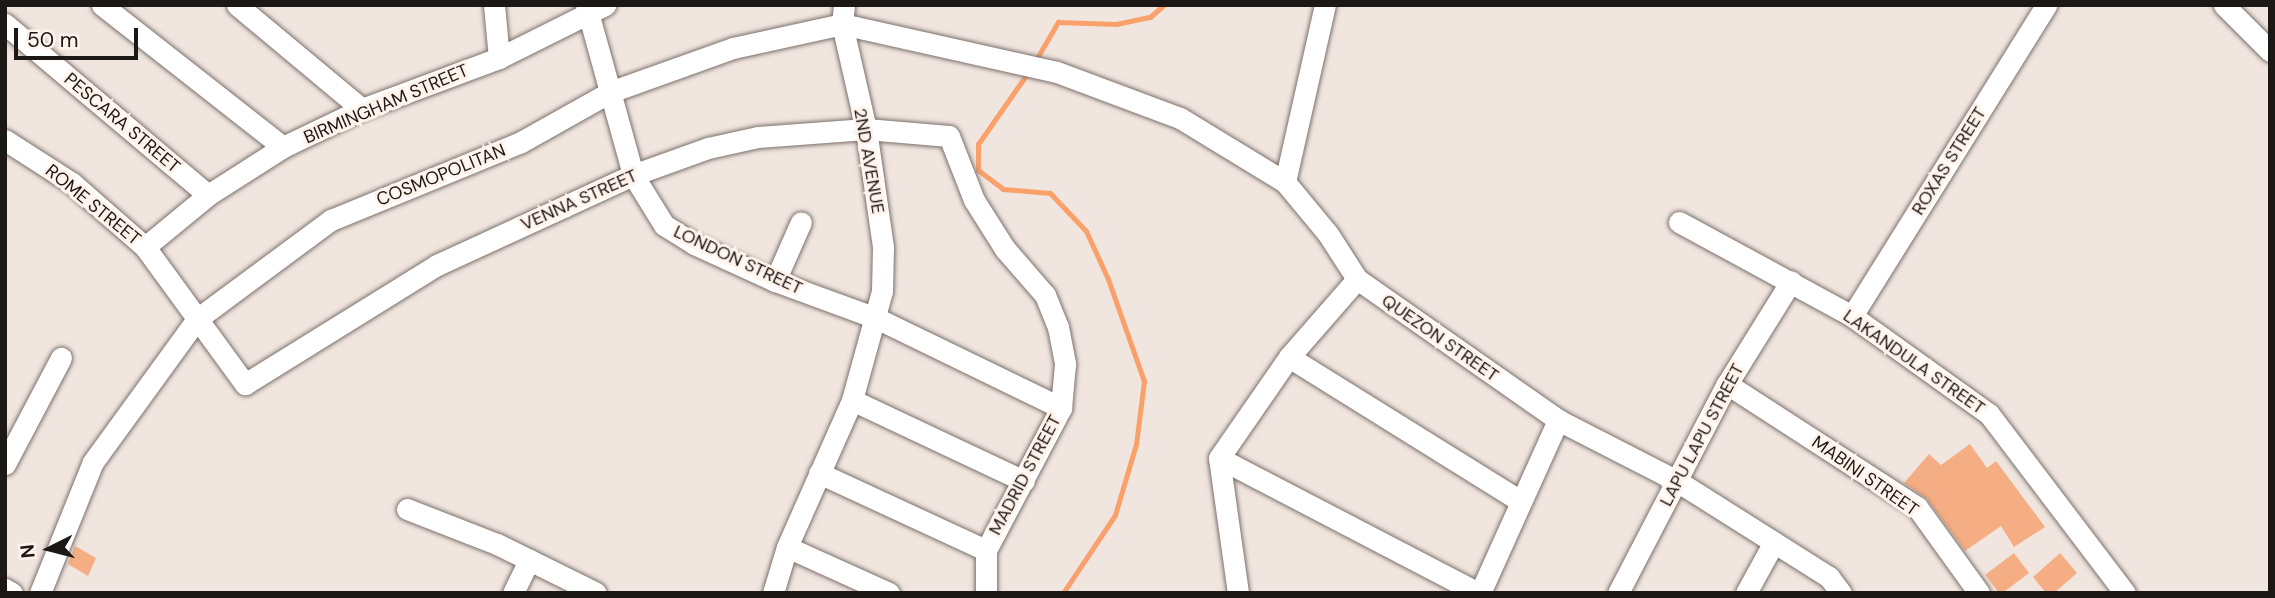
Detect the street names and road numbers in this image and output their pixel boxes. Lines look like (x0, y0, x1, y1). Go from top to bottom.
street label: BIRMINGHAM STREET (300, 60, 472, 148)
street label: PESCARA STREET (60, 68, 184, 178)
street label: ROXAS STREET (1907, 103, 1991, 219)
street label: 2ND AVENUE (849, 107, 889, 215)
street label: COSMOPOLITAN (373, 139, 509, 211)
street label: ROME STREET (41, 160, 145, 250)
street label: VENNA STREET (517, 165, 641, 235)
street label: LONDON STREET (670, 221, 806, 299)
street label: QUEZON STREET (1377, 290, 1503, 386)
street label: LAKANDULA STREET (1839, 305, 1989, 419)
street label: LAPU LAPU STREET (1655, 360, 1749, 510)
street label: MADRID STREET (984, 411, 1066, 539)
street label: MABINI STREET (1808, 431, 1922, 521)

